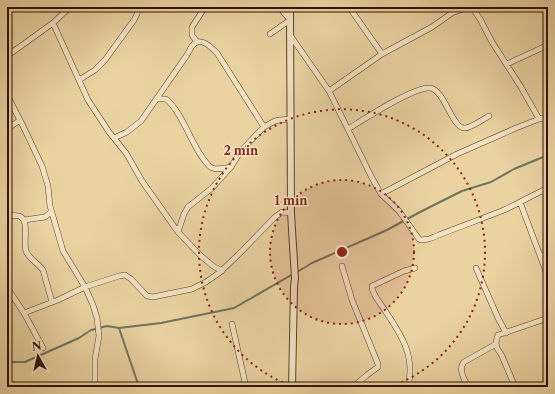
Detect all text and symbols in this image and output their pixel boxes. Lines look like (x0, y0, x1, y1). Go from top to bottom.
text: 2 min (224, 143, 259, 158)
text: 1 min (275, 193, 308, 208)
centre of rings (335, 245, 349, 259)
north arrow (18, 336, 58, 376)
text: N (31, 338, 43, 354)

